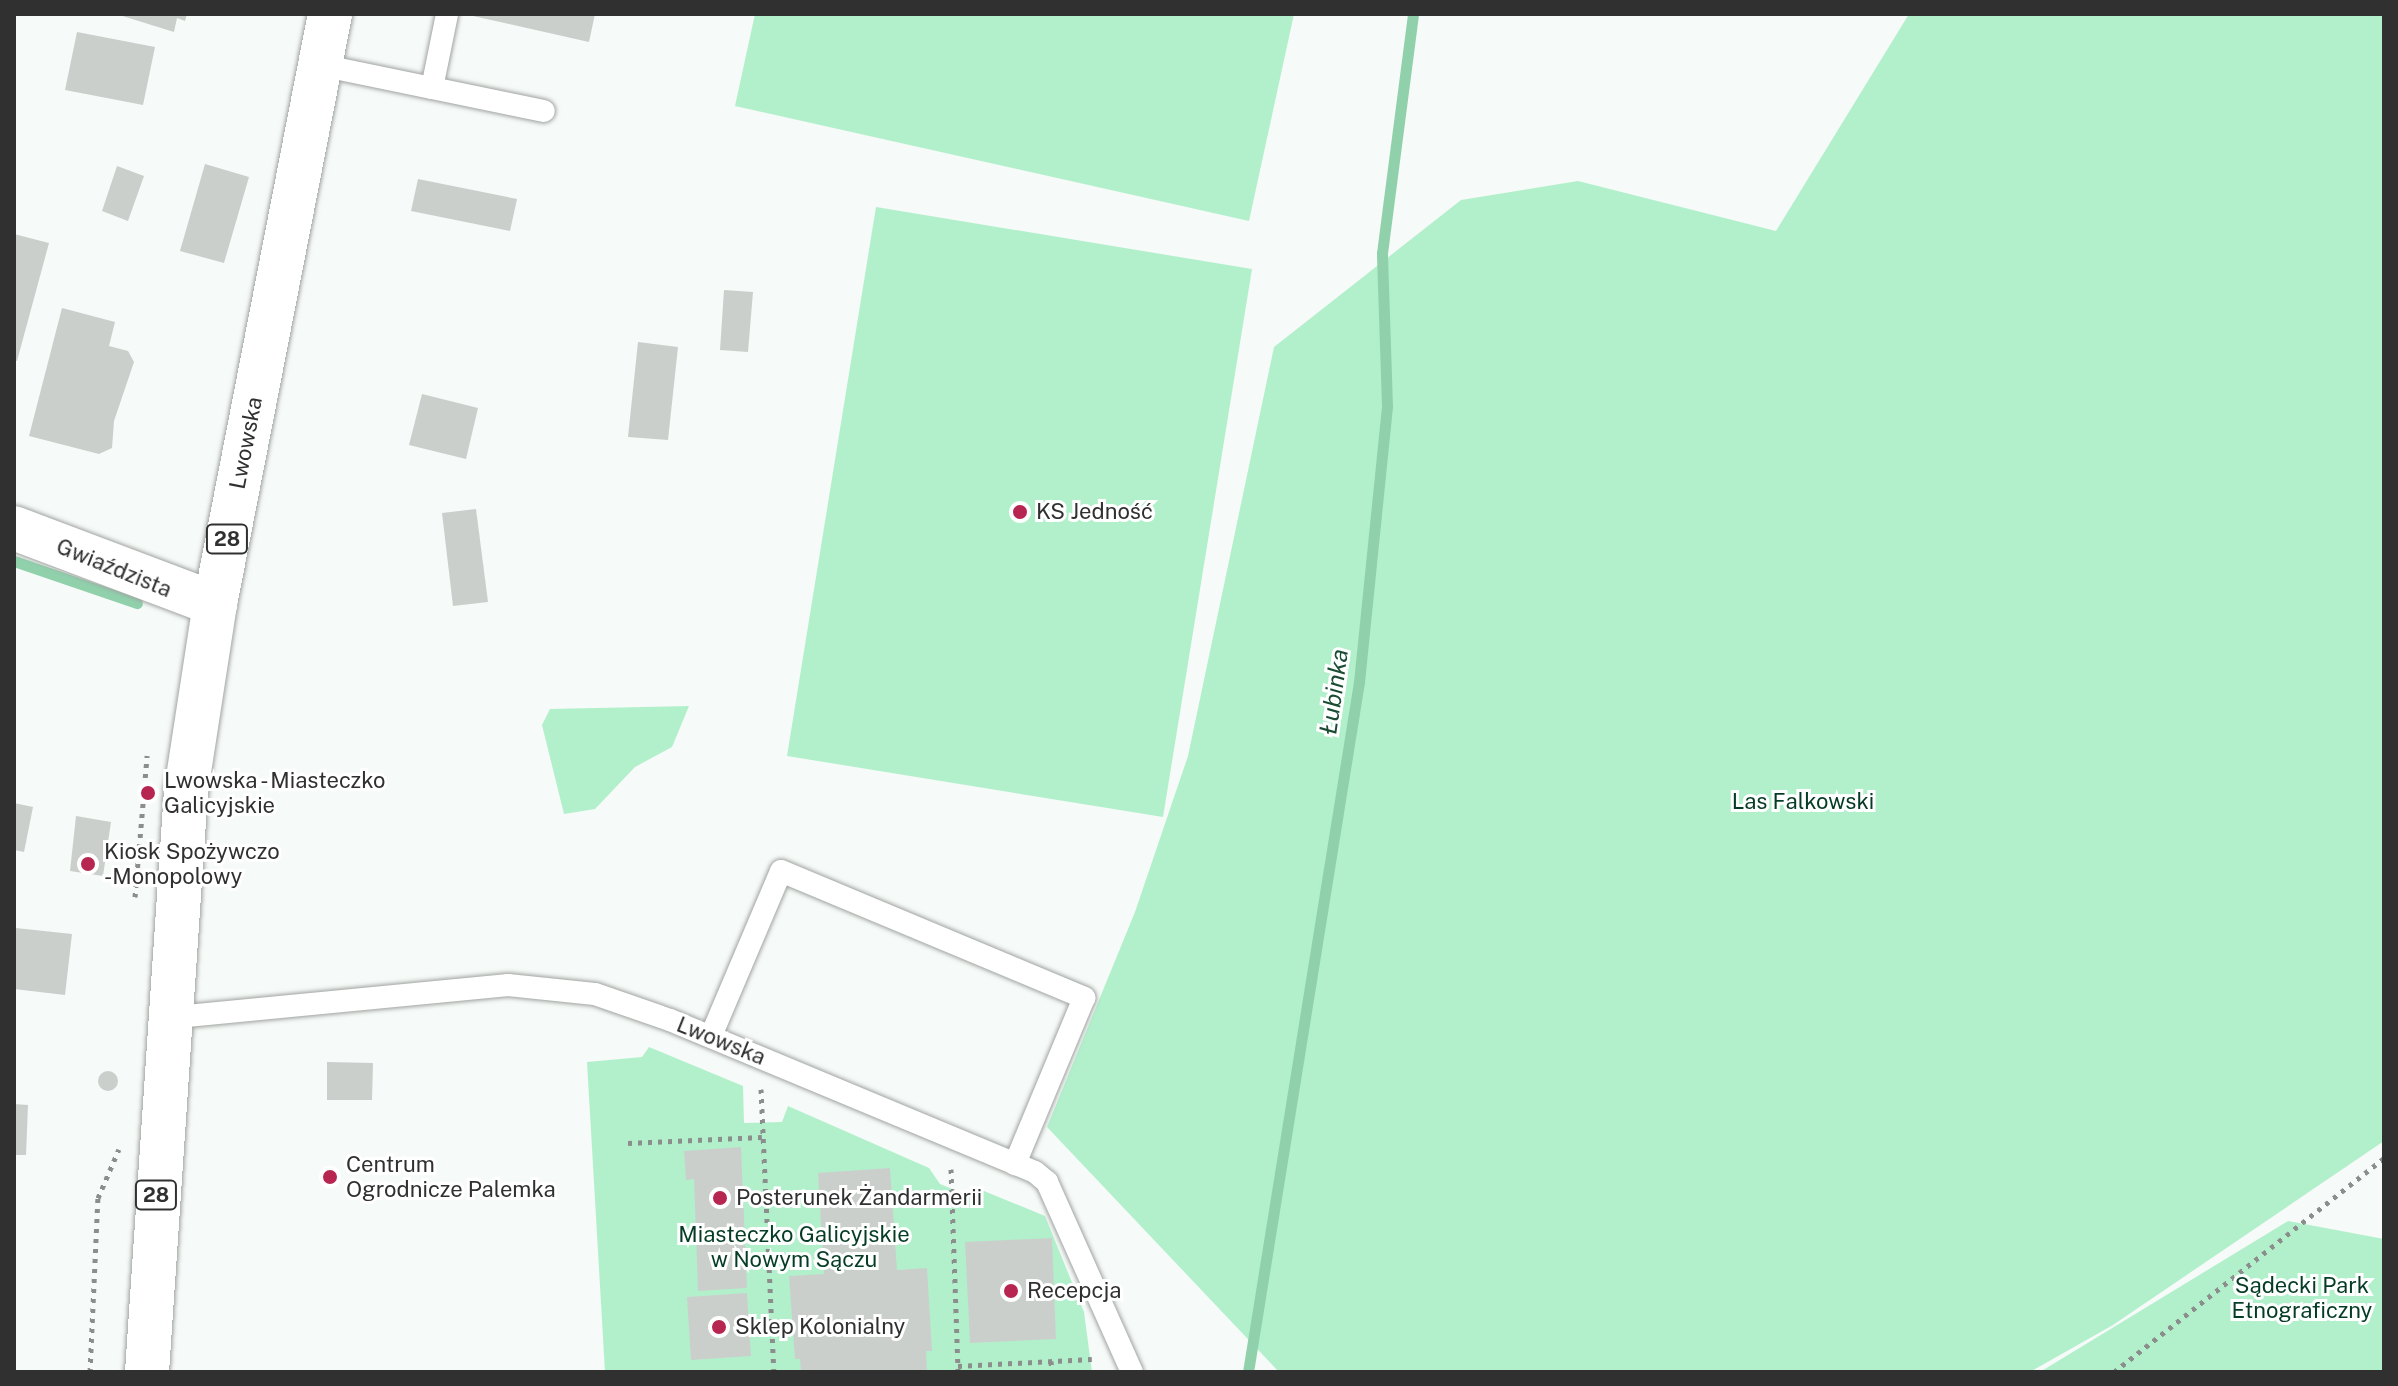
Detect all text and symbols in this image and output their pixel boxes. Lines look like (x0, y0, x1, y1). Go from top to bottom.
street label: Lwowska (224, 395, 268, 491)
place label: KS Jedność (1036, 499, 1153, 525)
marker: KS Jedność (1011, 503, 1029, 521)
road number: 28 (205, 523, 249, 555)
street label: Gwiaździsta (52, 533, 176, 603)
water label: Łubinka (1314, 647, 1354, 737)
place label: Lwowska - Miasteczko Galicyjskie (164, 767, 392, 818)
marker: Lwowska - Miasteczko Galicyjskie (139, 784, 157, 802)
park label: Las Falkowski (1732, 789, 1874, 815)
place label: Kiosk Spożywczo -Monopolowy (104, 838, 280, 890)
marker: Kiosk Spożywczo -Monopolowy (79, 855, 97, 873)
street label: Lwowska (673, 1011, 769, 1071)
place label: Centrum Ogrodnicze Palemka (346, 1151, 556, 1202)
marker: Centrum Ogrodnicze Palemka (321, 1168, 339, 1186)
road number: 28 (134, 1179, 178, 1211)
place label: Posterunek Żandarmerii (736, 1185, 982, 1211)
marker: Posterunek Żandarmerii (711, 1189, 729, 1207)
park label: Miasteczko Galicyjskie w Nowym Sączu (678, 1221, 910, 1272)
park label: Sądecki Park Etnograficzny (2232, 1272, 2372, 1324)
place label: Recepcja (1027, 1278, 1121, 1304)
marker: Recepcja (1002, 1282, 1020, 1300)
place label: Sklep Kolonialny (735, 1314, 905, 1340)
marker: Sklep Kolonialny (710, 1318, 728, 1336)

